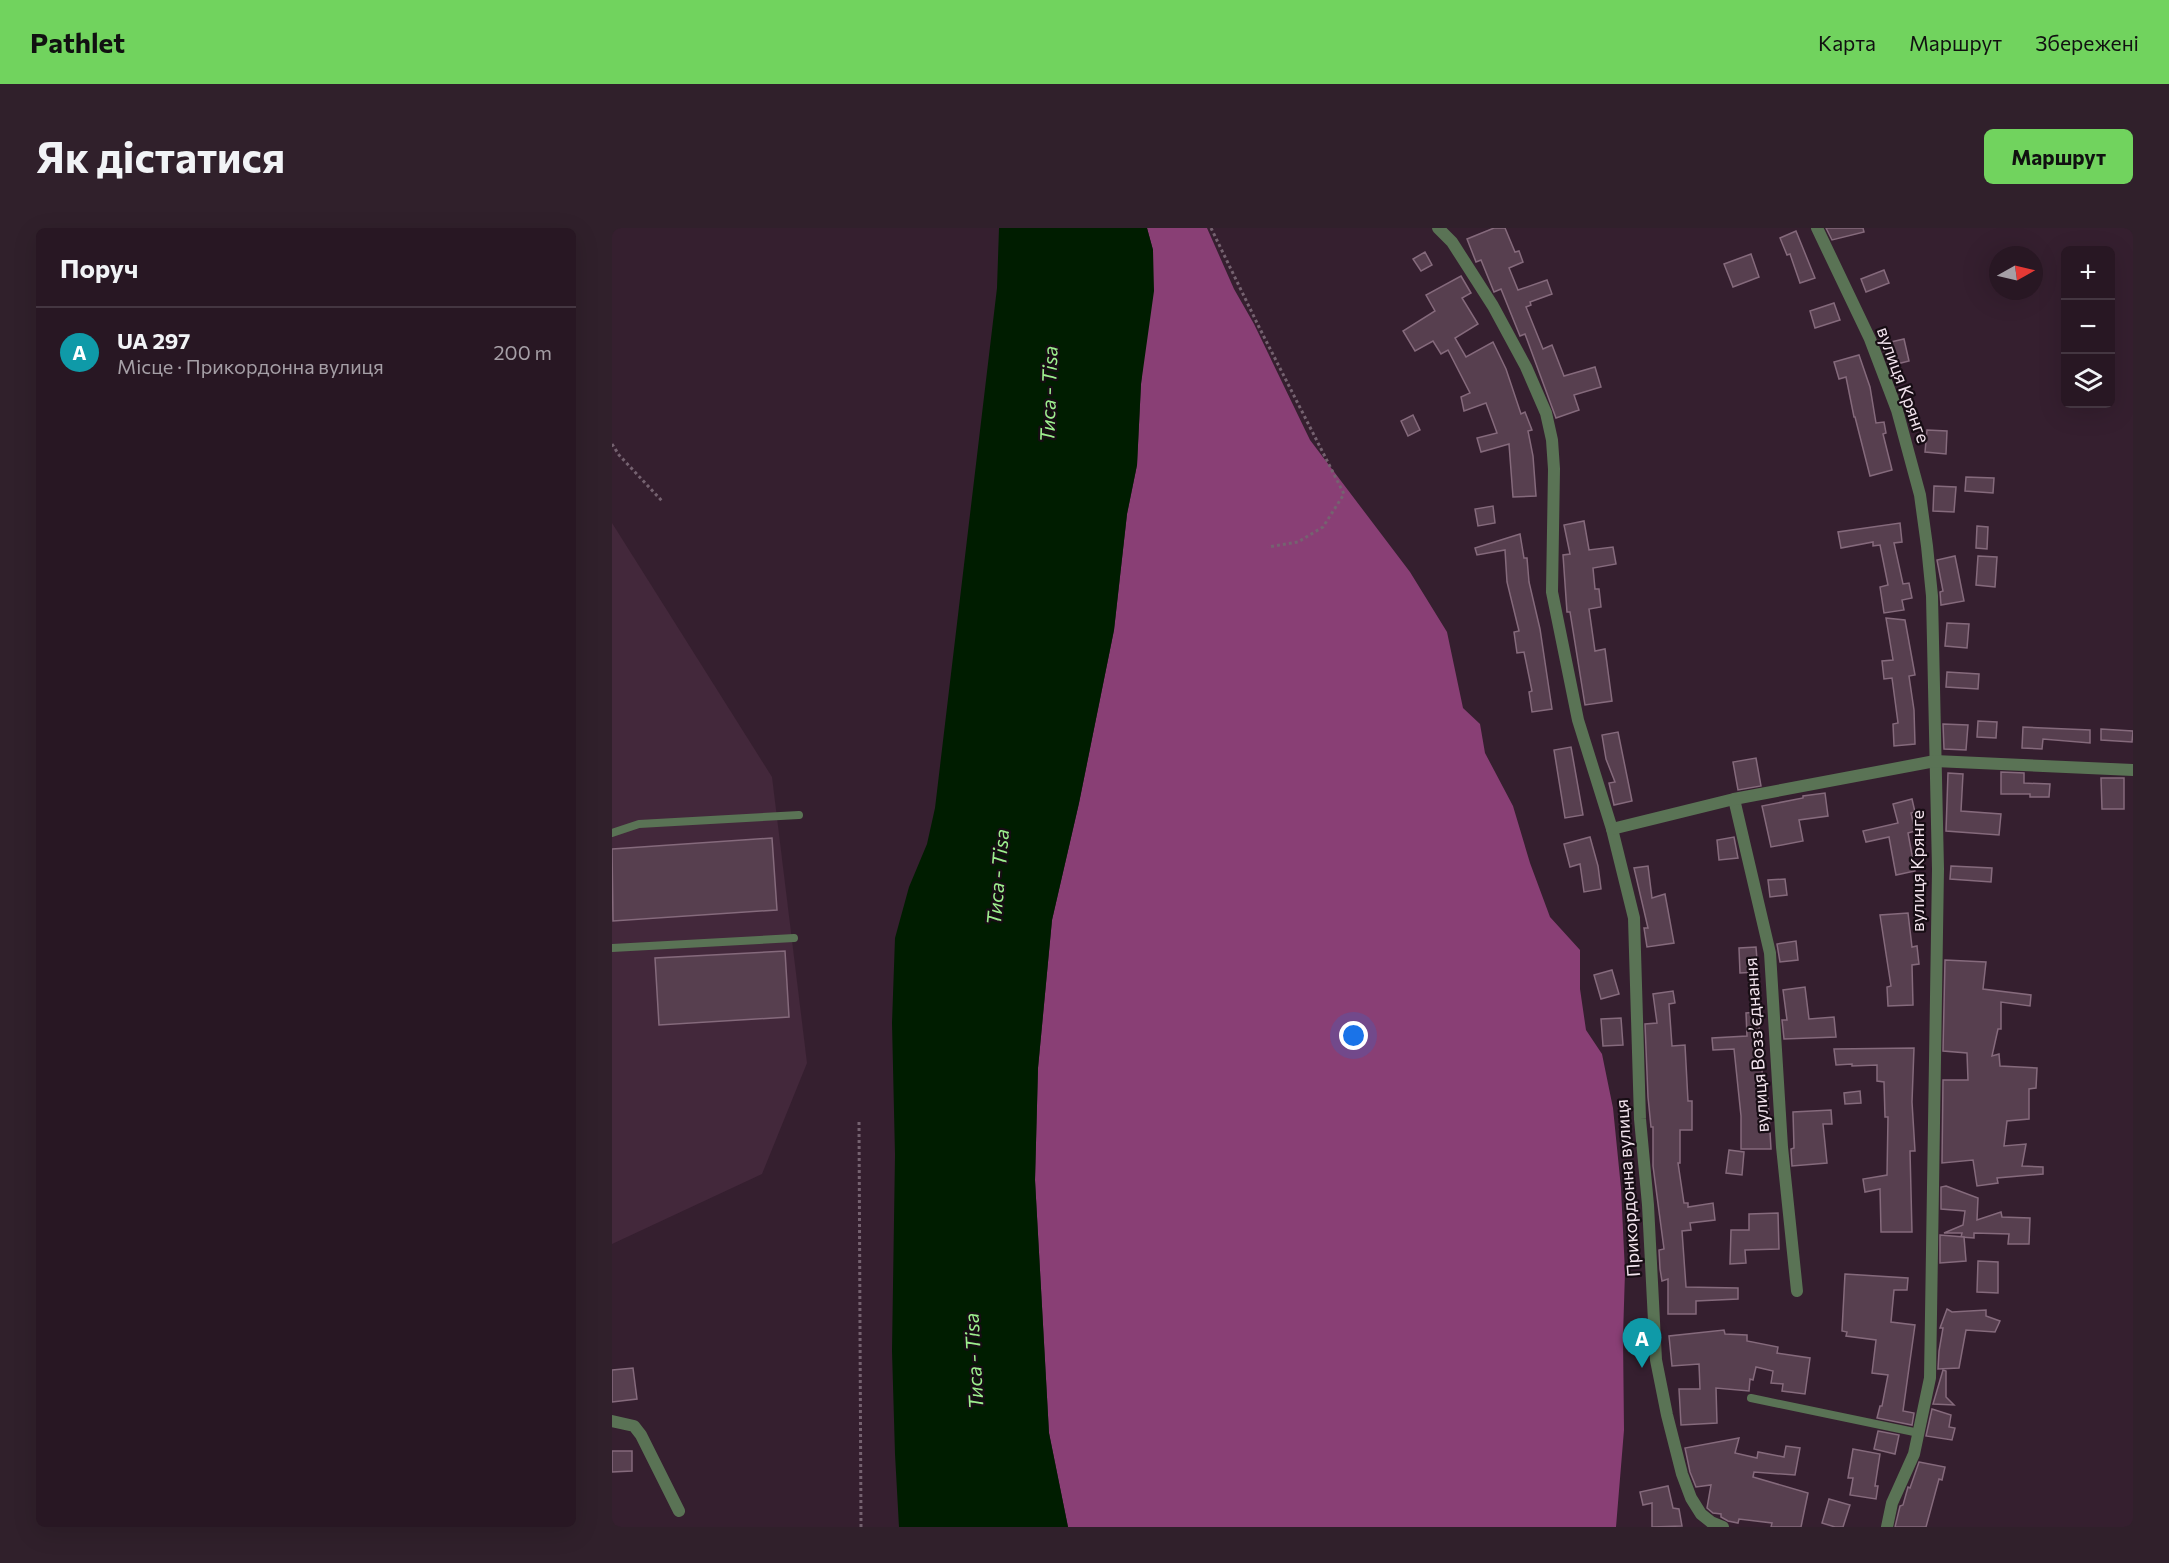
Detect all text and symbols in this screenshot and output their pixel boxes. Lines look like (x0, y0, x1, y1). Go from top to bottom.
text: Pathlet (30, 25, 125, 59)
text: Карта (1818, 30, 1876, 55)
text: Маршрут (1909, 30, 2002, 55)
text: Збережені (2035, 30, 2139, 55)
button: Маршрут (1984, 129, 2133, 184)
text: Як дістатися (36, 130, 285, 182)
north arrow (1989, 246, 2043, 300)
map controls (2061, 246, 2115, 408)
button: + (2061, 246, 2115, 300)
text: Поруч (60, 252, 138, 283)
button: − (2061, 300, 2115, 354)
street label: вулиця Крянге (1873, 324, 1935, 446)
text: UA 297 (117, 327, 190, 354)
text: A (72, 340, 87, 364)
text: 200 m (494, 340, 552, 364)
water label: Тиса - Tisa (1034, 345, 1062, 443)
text: Місце · Прикордонна вулиця (117, 354, 384, 378)
button: layers (2061, 354, 2115, 408)
street label: вулиця Крянге (1906, 810, 1928, 932)
water label: Тиса - Tisa (981, 828, 1013, 926)
street label: вулиця Воззʼєднання (1739, 957, 1773, 1133)
your location (1339, 1021, 1368, 1050)
street label: Прикордонна вулиця (1610, 1098, 1644, 1278)
water label: Тиса - Tisa (958, 1312, 988, 1410)
pin: A (1622, 1318, 1662, 1368)

